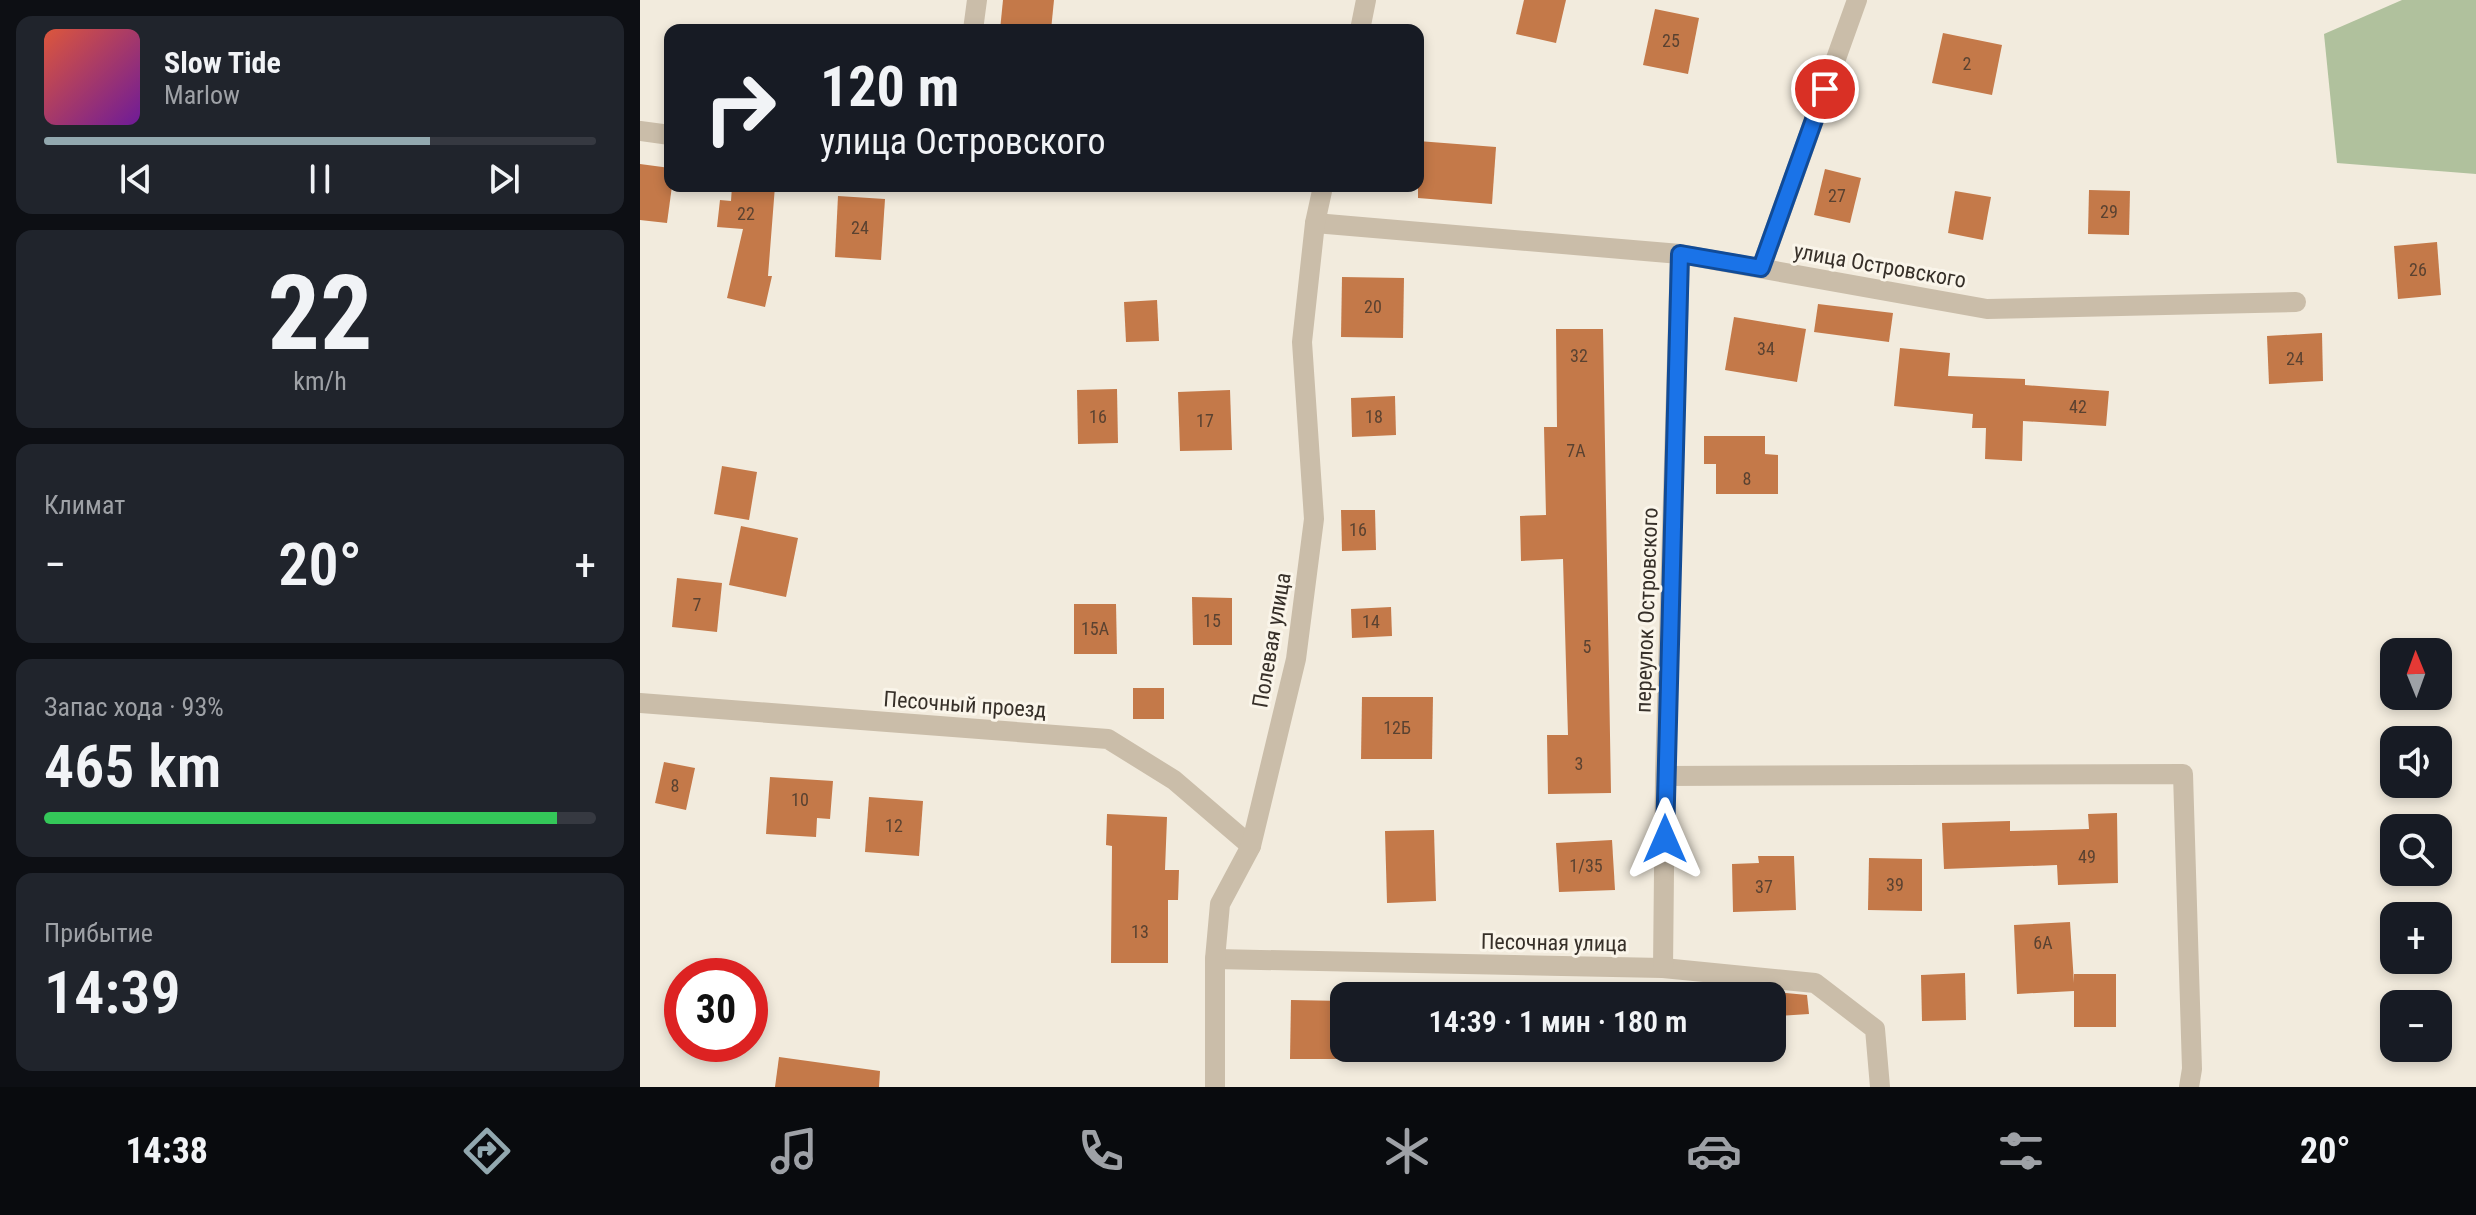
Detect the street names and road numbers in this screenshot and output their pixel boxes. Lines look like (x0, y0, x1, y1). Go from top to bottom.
street label: улица Островского (1792, 238, 1968, 293)
street label: переулок Островского (1630, 507, 1663, 713)
street label: Полевая улица (1247, 571, 1296, 710)
street label: Песочный проезд (883, 686, 1047, 723)
street label: Песочная улица (1481, 929, 1627, 956)

